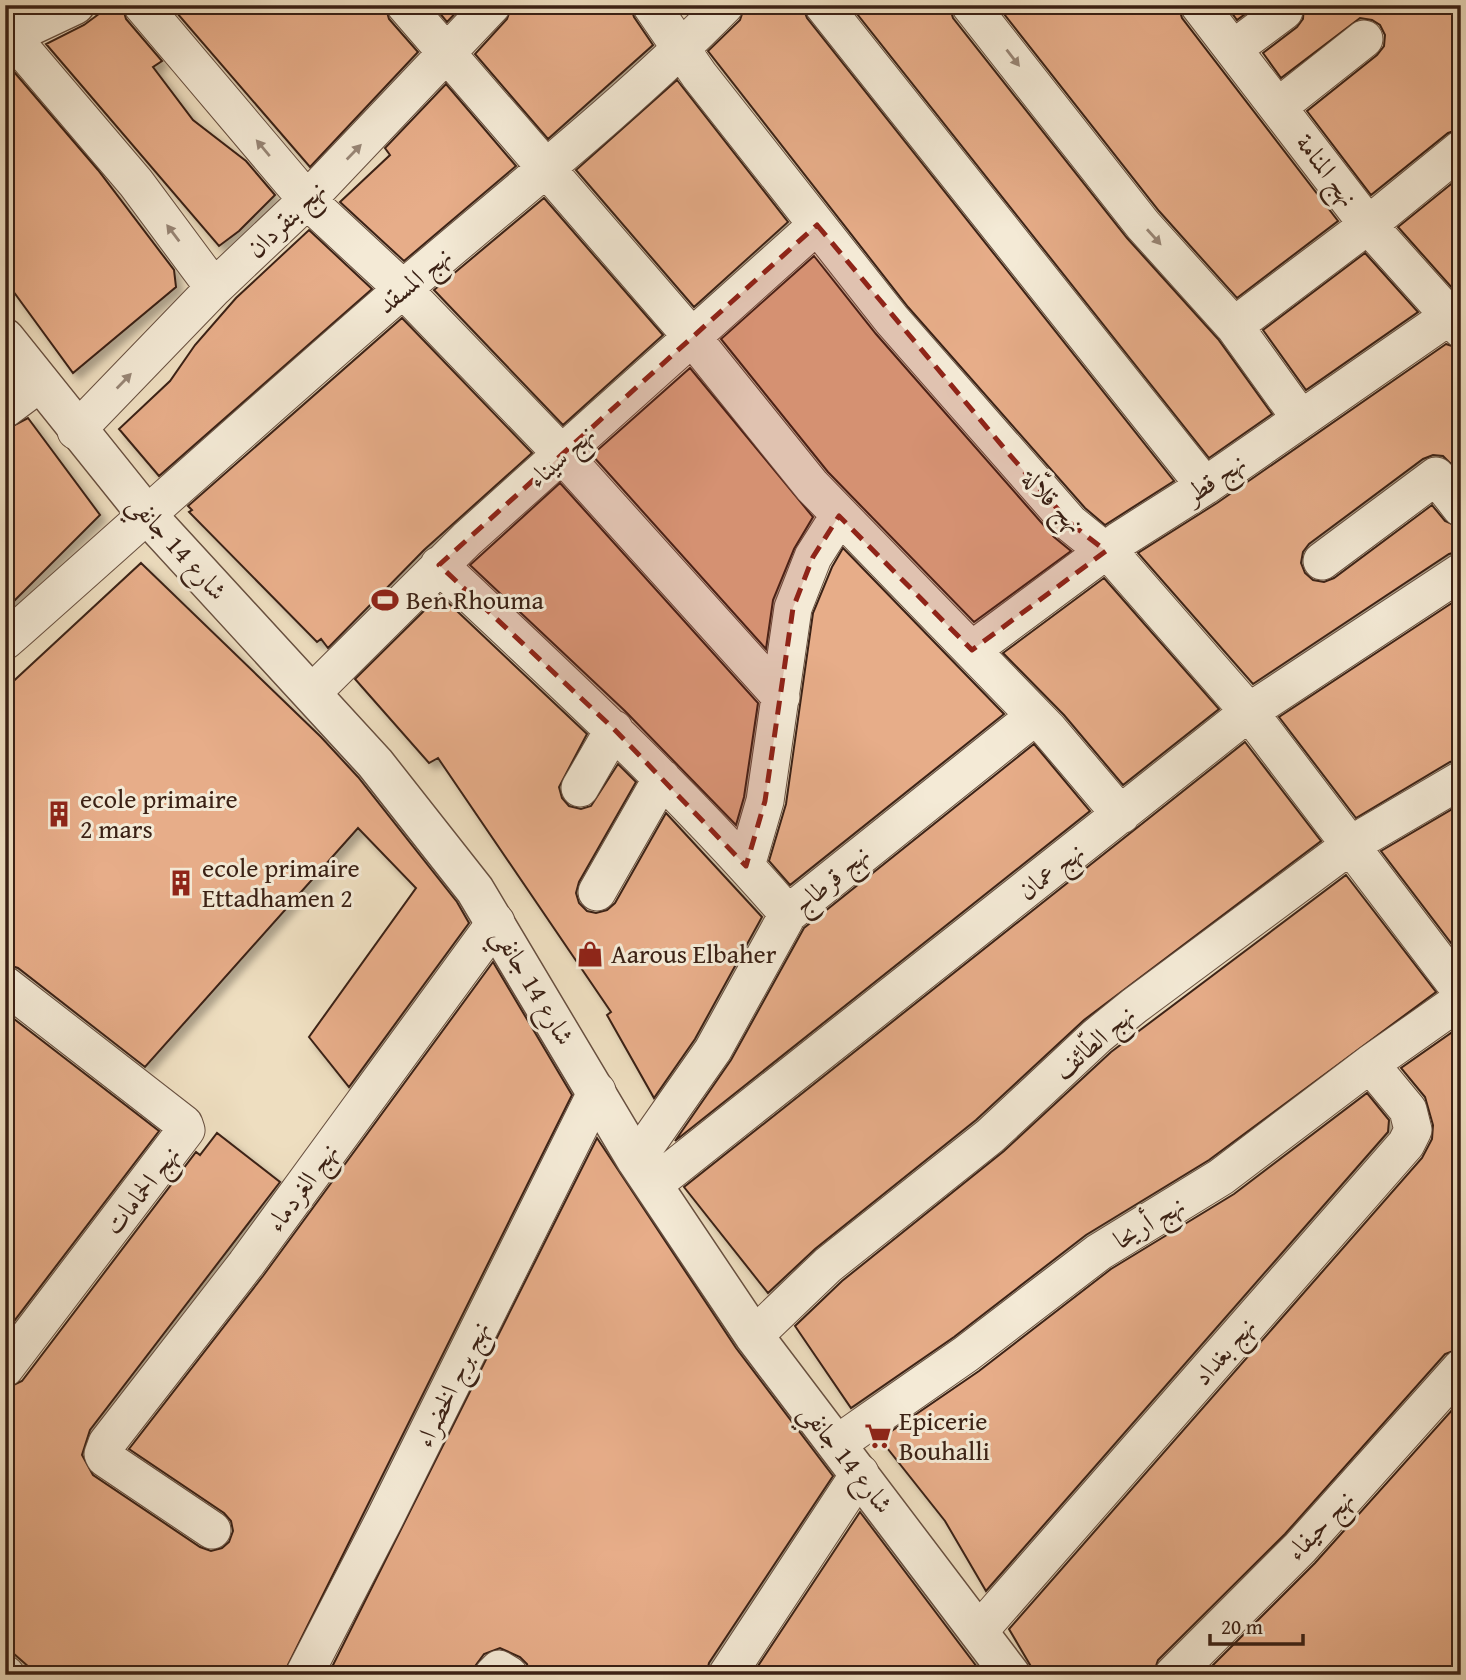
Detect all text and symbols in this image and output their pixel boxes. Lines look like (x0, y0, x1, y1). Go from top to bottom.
one-way arrow (1006, 49, 1021, 67)
street label: نهج المنامة (1283, 125, 1368, 218)
one-way arrow (255, 139, 271, 157)
one-way arrow (346, 143, 363, 160)
street label: نهج بنقردان (237, 171, 338, 270)
one-way arrow (166, 224, 180, 243)
one-way arrow (1146, 228, 1162, 246)
street label: نهج المسقد (367, 236, 463, 327)
one-way arrow (115, 373, 132, 390)
street label: نهج سيناء (518, 415, 607, 500)
street label: نهج قطر (1174, 443, 1256, 518)
street label: نهج قلاّلة (1008, 458, 1094, 545)
street label: شارع 14 جانفي (115, 485, 237, 613)
place label: Ben Rhouma (406, 580, 544, 619)
sports icon: Ben Rhouma (370, 585, 400, 615)
place label: ecole primaire 2 mars (80, 779, 238, 848)
building icon: ecole primaire 2 mars (44, 799, 74, 829)
street label: نهج عمان (1009, 832, 1095, 913)
street label: نهج قرطاج (783, 835, 881, 927)
place label: ecole primaire Ettadhamen 2 (202, 848, 360, 917)
building icon: ecole primaire Ettadhamen 2 (166, 868, 196, 898)
street label: شارع 14 جانفي (478, 919, 585, 1056)
place label: Aarous Elbaher (611, 934, 777, 973)
shop icon: Aarous Elbaher (575, 939, 605, 969)
street label: نهج الطّائف (1044, 995, 1147, 1092)
street label: نهج الغردماء (256, 1134, 352, 1243)
street label: نهج الحمامات (94, 1136, 193, 1246)
street label: نهج أريحا (1106, 1185, 1195, 1263)
street label: نهج بغداد (1183, 1308, 1268, 1397)
street label: نهج برج الخضراء (404, 1314, 504, 1456)
street label: شارع 14 جانفي (786, 1394, 903, 1526)
place label: Epicerie Bouhalli (899, 1401, 990, 1470)
supermarket icon: Epicerie Bouhalli (863, 1421, 893, 1451)
street label: نهج حيفاء (1276, 1480, 1367, 1573)
scale bar (1210, 1603, 1303, 1647)
text: 20 m (1221, 1611, 1263, 1642)

